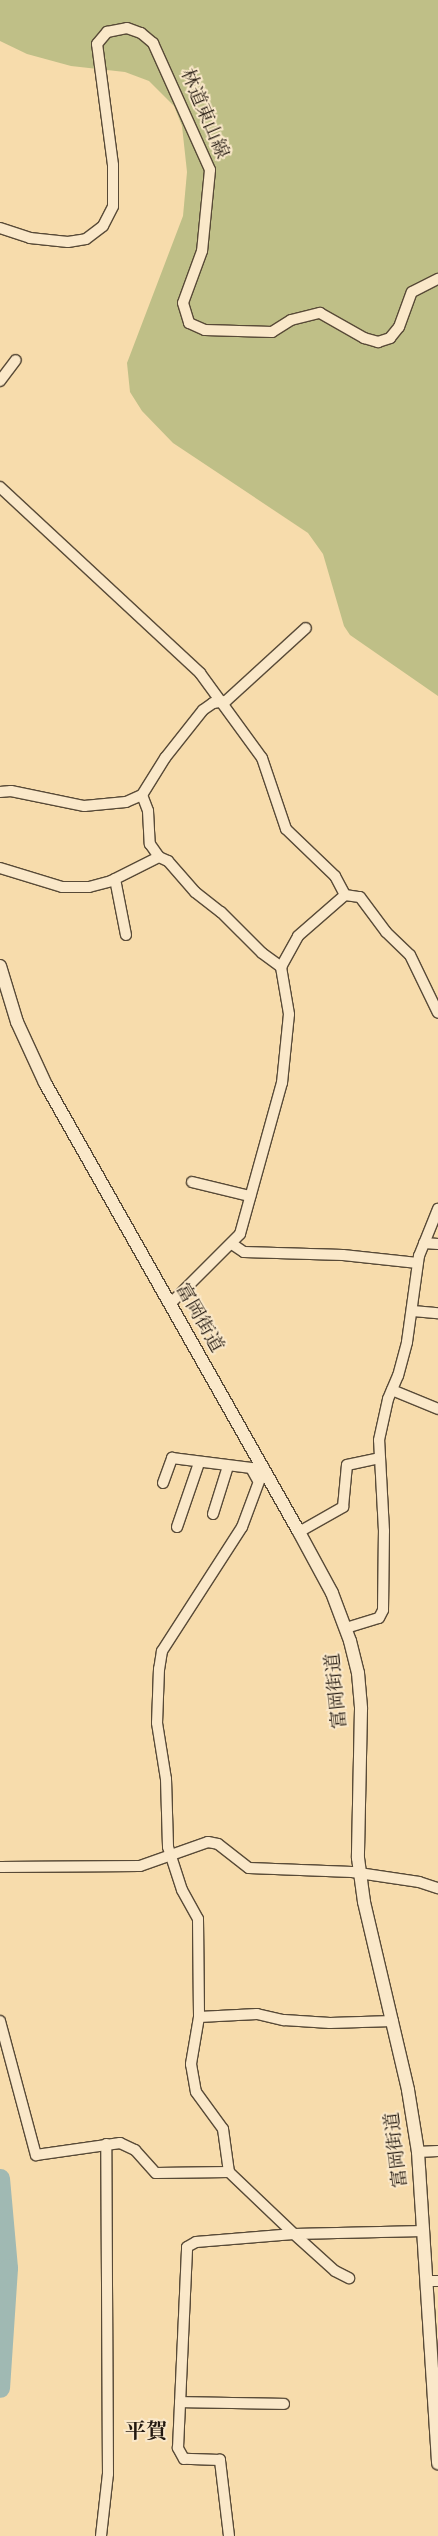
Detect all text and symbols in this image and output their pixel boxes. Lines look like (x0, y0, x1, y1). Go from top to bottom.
street label: 林道東山線 (175, 66, 233, 162)
street label: 富岡街道 (170, 1279, 228, 1357)
street label: 富岡街道 (322, 1652, 352, 1730)
street label: 富岡街道 (381, 2111, 413, 2189)
district label: 平賀 (125, 2418, 167, 2444)

